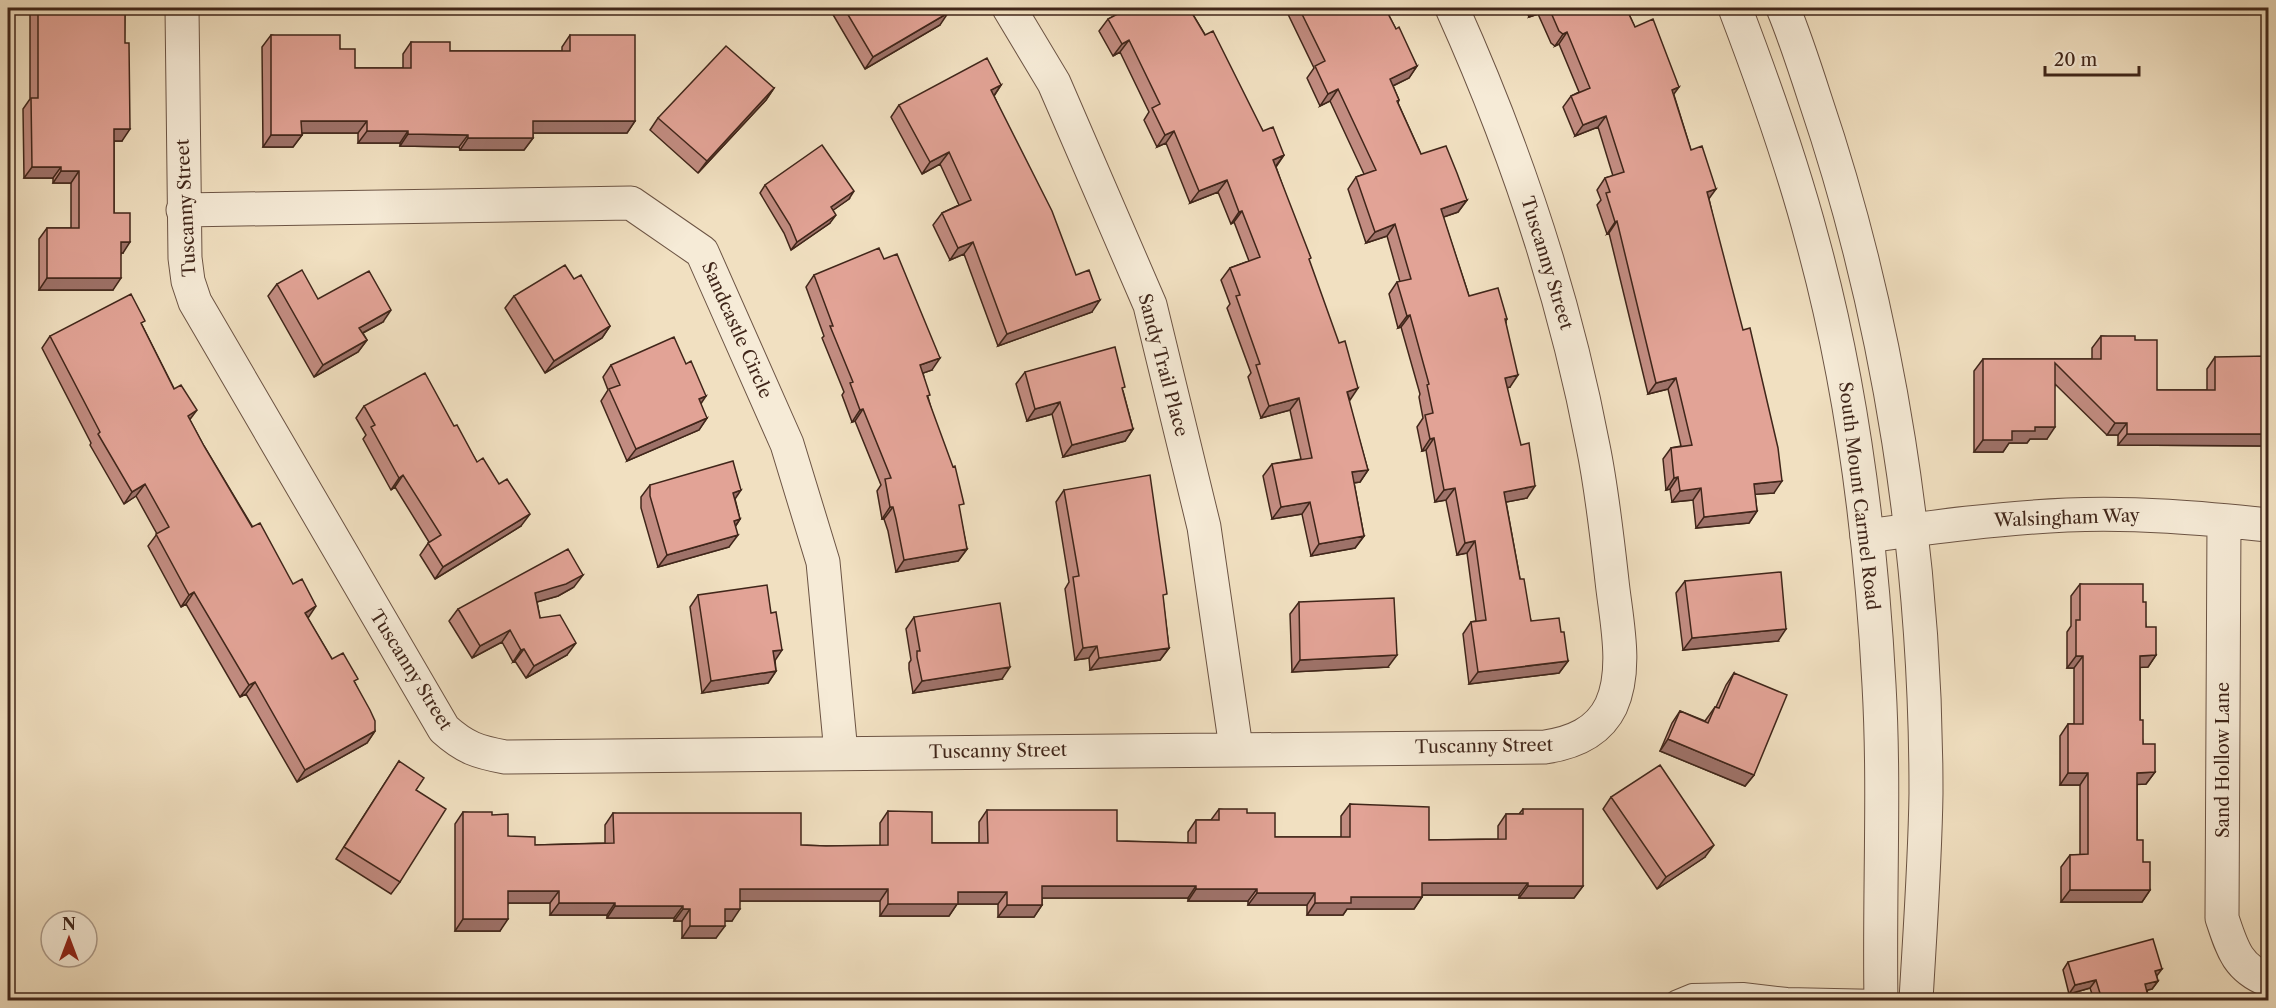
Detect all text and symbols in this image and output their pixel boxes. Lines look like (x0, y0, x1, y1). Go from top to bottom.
scale bar (2045, 39, 2140, 77)
text: 20 m (2054, 49, 2098, 71)
street label: Tuscanny Street (171, 138, 201, 278)
street label: Tuscanny Street (1516, 194, 1578, 333)
street label: Sandcastle Circle (697, 258, 777, 402)
street label: Sandy Trail Place (1133, 291, 1193, 439)
street label: South Mount Carmel Road (1834, 380, 1884, 612)
street label: Walsingham Way (1993, 504, 2141, 532)
street label: Tuscanny Street (365, 606, 457, 735)
street label: Sand Hollow Lane (2212, 682, 2234, 838)
street label: Tuscanny Street (1415, 734, 1554, 758)
street label: Tuscanny Street (929, 739, 1068, 763)
north arrow (39, 909, 99, 969)
text: N (62, 914, 76, 934)

